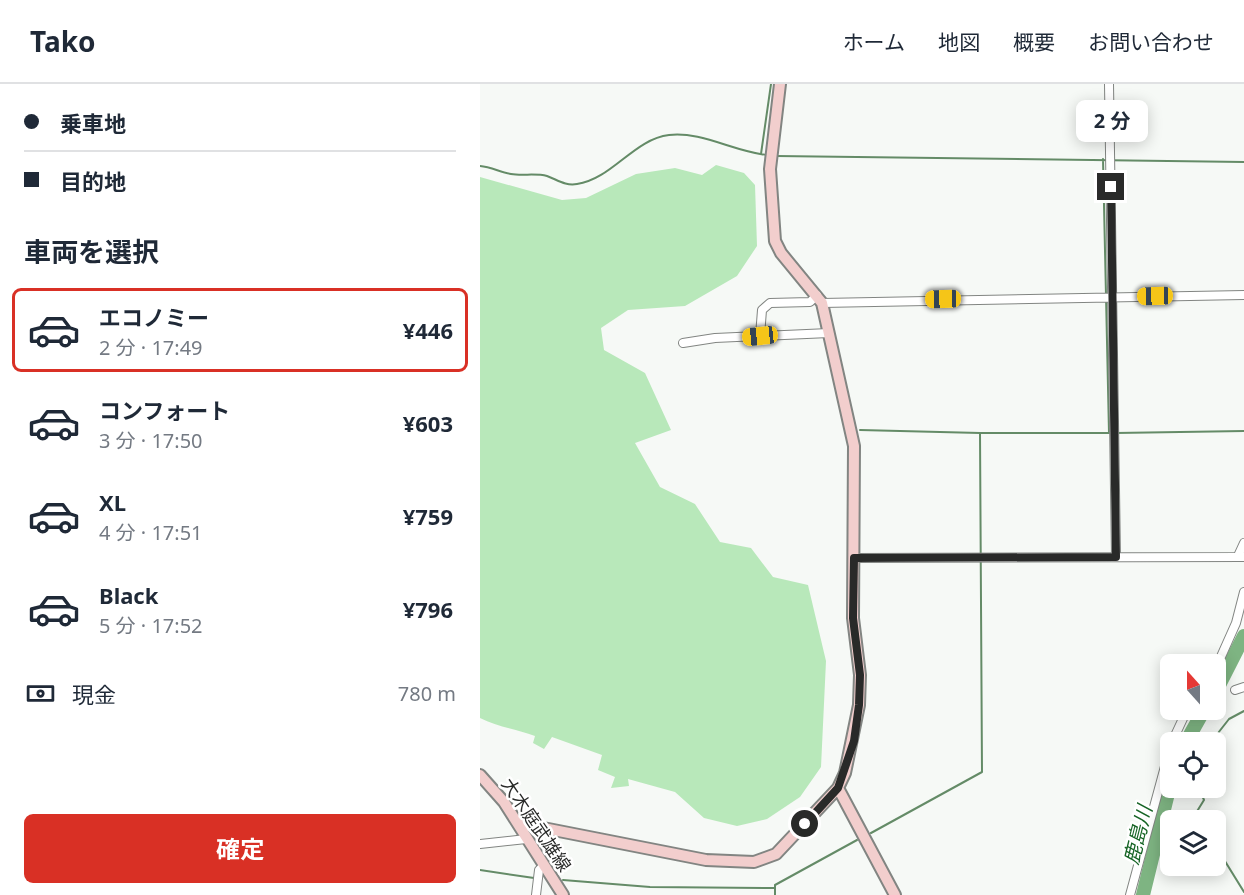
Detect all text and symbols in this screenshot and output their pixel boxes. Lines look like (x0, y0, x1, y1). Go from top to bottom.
text: Tako (30, 22, 96, 60)
text: ホーム (843, 28, 905, 56)
text: 地図 (938, 28, 980, 56)
text: 概要 (1013, 28, 1055, 56)
text: お問い合わせ (1088, 28, 1214, 56)
callout: 2 分 (1075, 100, 1147, 142)
text: 2 分 (1094, 107, 1130, 134)
text: 乗車地 (60, 108, 126, 138)
text: 目的地 (60, 166, 126, 196)
route end (1097, 173, 1124, 200)
text: 車両を選択 (24, 233, 159, 270)
car (1137, 287, 1173, 305)
car (925, 290, 961, 308)
text: エコノミー (99, 302, 209, 332)
icon: car (27, 303, 81, 357)
text: ¥446 (403, 315, 453, 345)
car (741, 325, 779, 347)
text: 2 分 · 17:49 (99, 334, 203, 361)
text: コンフォート (99, 395, 230, 425)
icon: car (27, 396, 81, 450)
text: ¥603 (403, 408, 453, 438)
text: 3 分 · 17:50 (99, 427, 203, 454)
text: XL (99, 487, 126, 517)
icon: car (27, 489, 81, 543)
text: ¥759 (403, 501, 453, 531)
text: 4 分 · 17:51 (99, 519, 203, 546)
text: Black (99, 580, 158, 610)
icon: car (27, 582, 81, 636)
text: ¥796 (403, 594, 453, 624)
text: 5 分 · 17:52 (99, 612, 203, 639)
north arrow (1160, 654, 1226, 720)
map controls (1160, 654, 1226, 876)
icon: cash (24, 677, 57, 710)
text: 現金 (72, 679, 116, 709)
text: 780 m (398, 680, 456, 707)
button: locate (1160, 732, 1226, 798)
street label: 大木庭武雄線 (497, 773, 577, 876)
water label: 鹿島川 (1117, 801, 1158, 867)
route start (791, 810, 818, 837)
button: layers (1160, 810, 1226, 876)
button: 確定 (24, 814, 456, 883)

